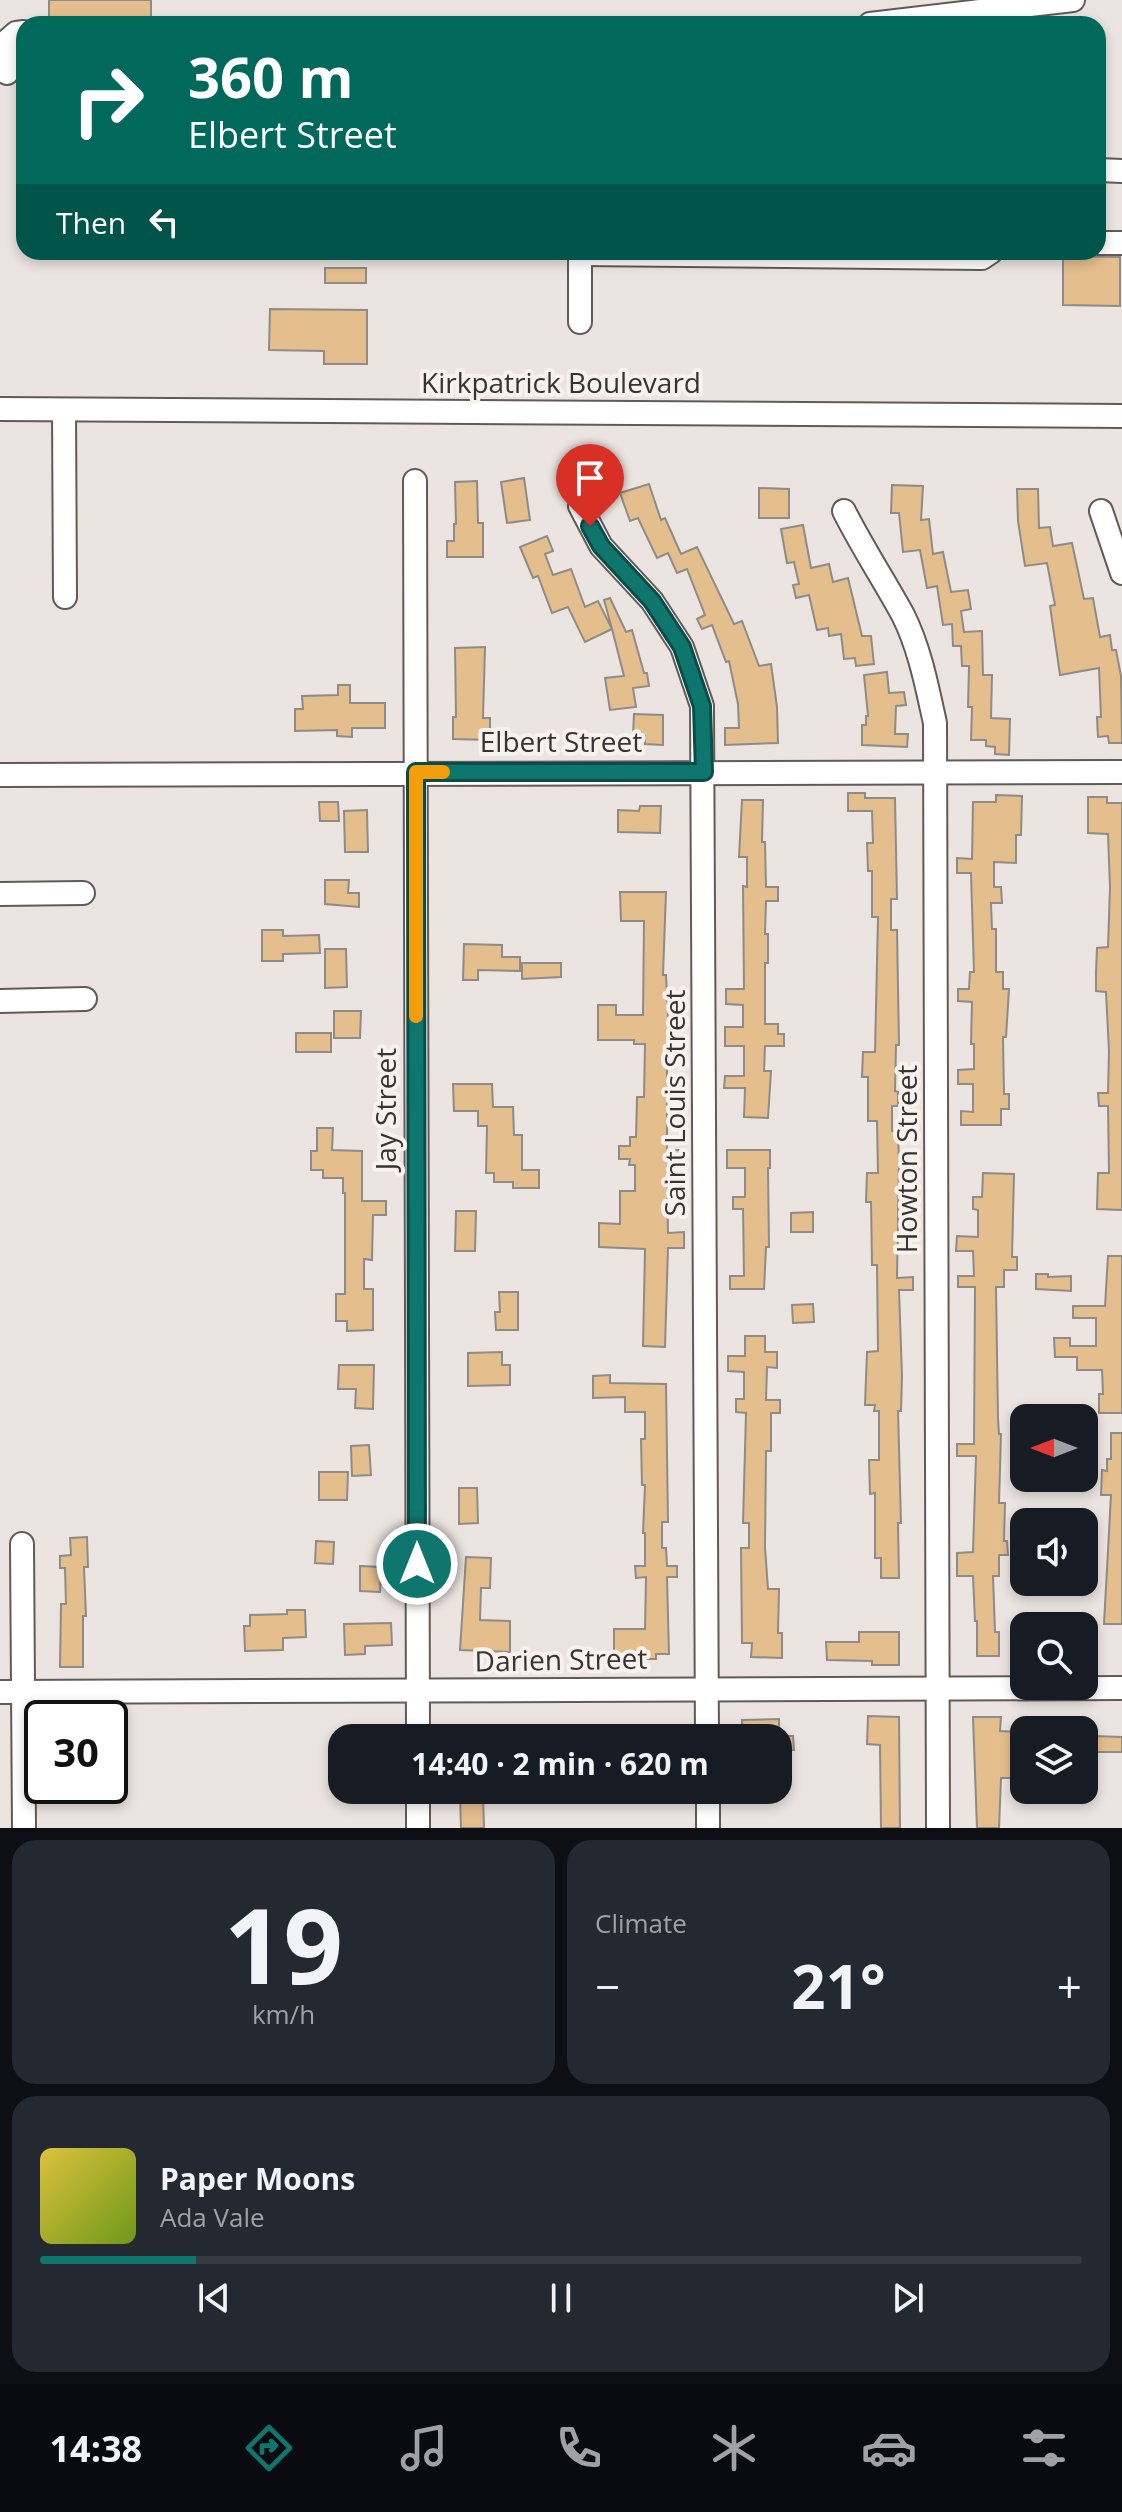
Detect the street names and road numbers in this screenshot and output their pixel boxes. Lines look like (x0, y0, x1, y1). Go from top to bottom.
street label: Kirkpatrick Boulevard (421, 363, 701, 401)
street label: Elbert Street (480, 722, 642, 760)
street label: Saint Louis Street (655, 990, 693, 1216)
street label: Jay Street (366, 1048, 404, 1173)
street label: Howton Street (887, 1065, 925, 1253)
street label: Darien Street (474, 1638, 648, 1680)

